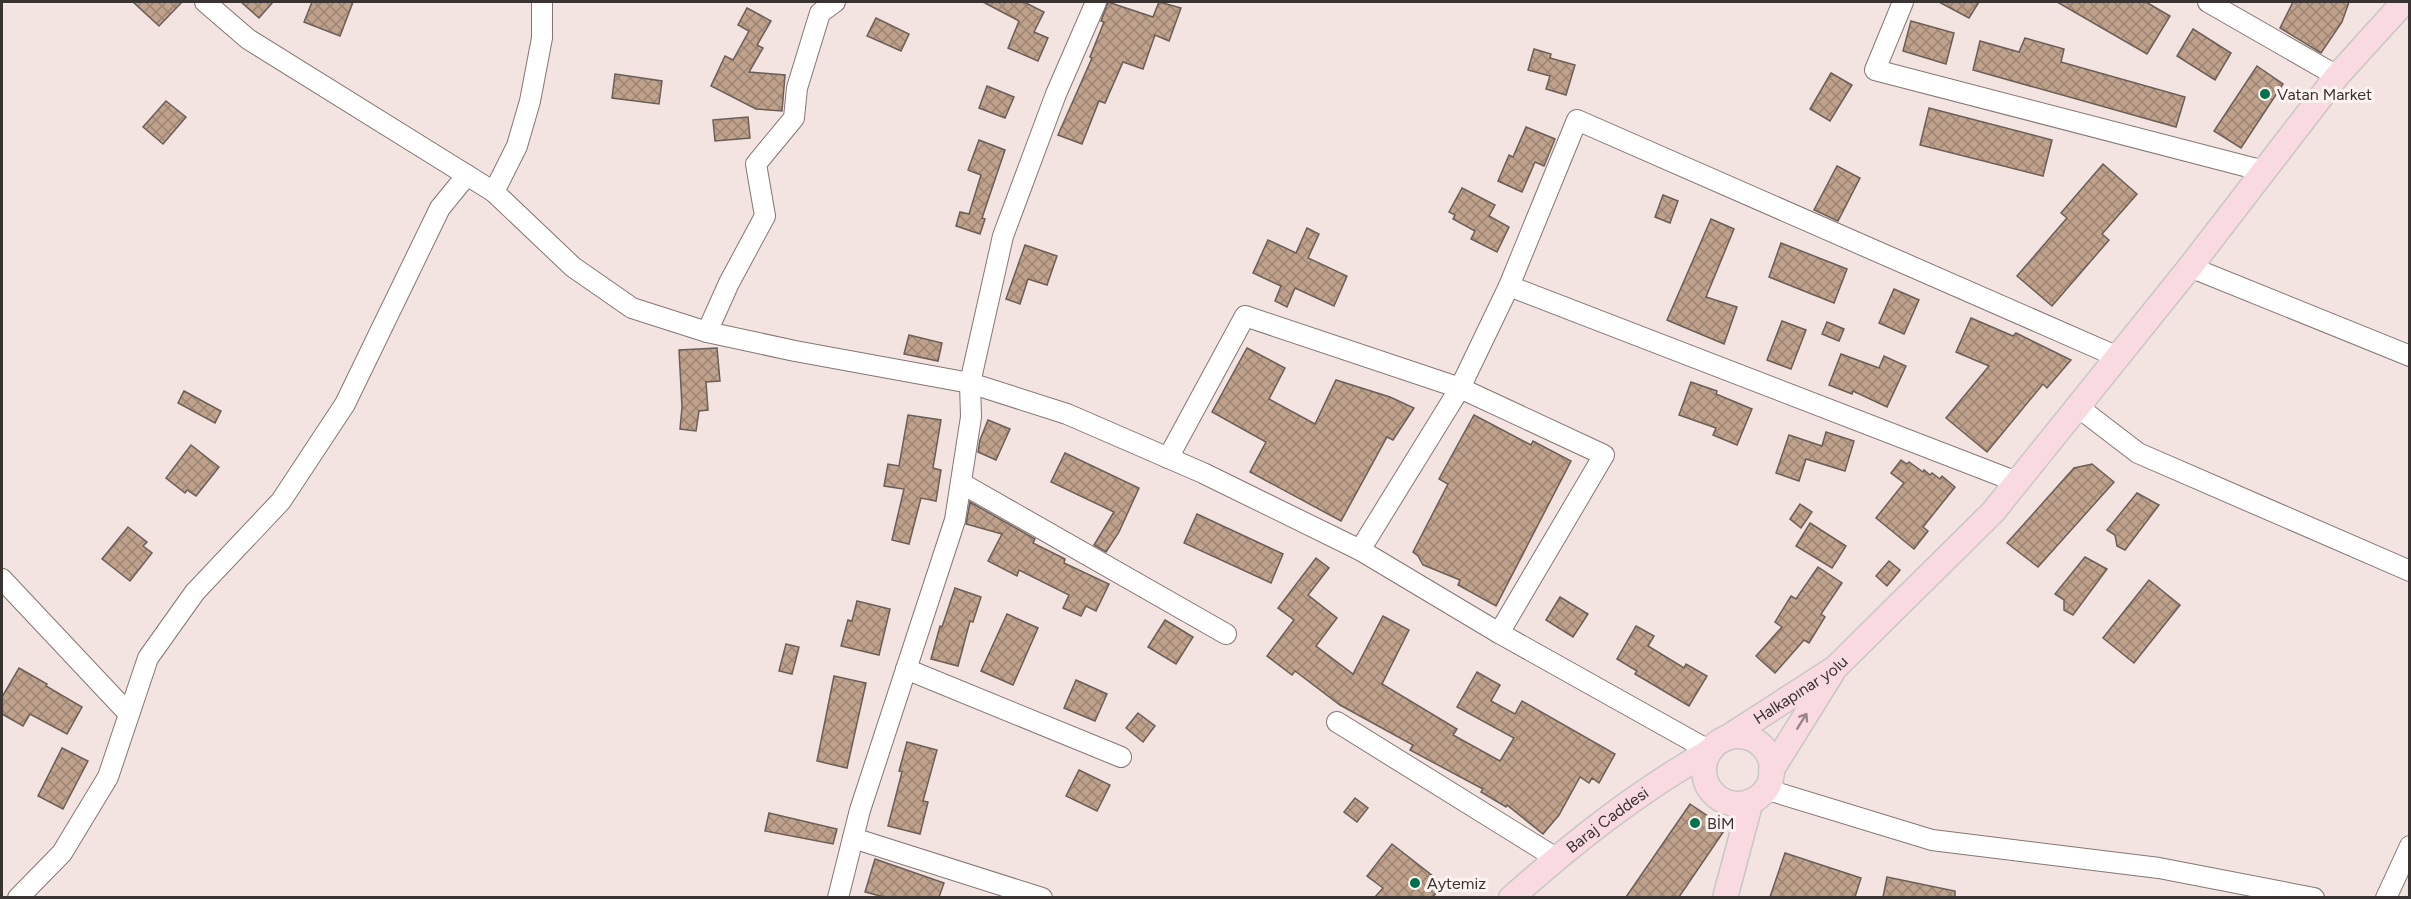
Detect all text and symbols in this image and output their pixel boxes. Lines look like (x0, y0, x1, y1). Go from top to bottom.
place label: Vatan Market (2277, 85, 2372, 104)
marker: Vatan Market (2258, 87, 2272, 101)
street label: Halkapınar yolu (1750, 652, 1851, 728)
one-way arrow (1797, 713, 1809, 730)
street label: Baraj Caddesi (1562, 783, 1652, 857)
place label: BİM (1707, 814, 1735, 833)
marker: BİM (1688, 816, 1702, 830)
place label: Aytemiz (1427, 874, 1486, 893)
marker: Aytemiz (1408, 876, 1422, 890)

